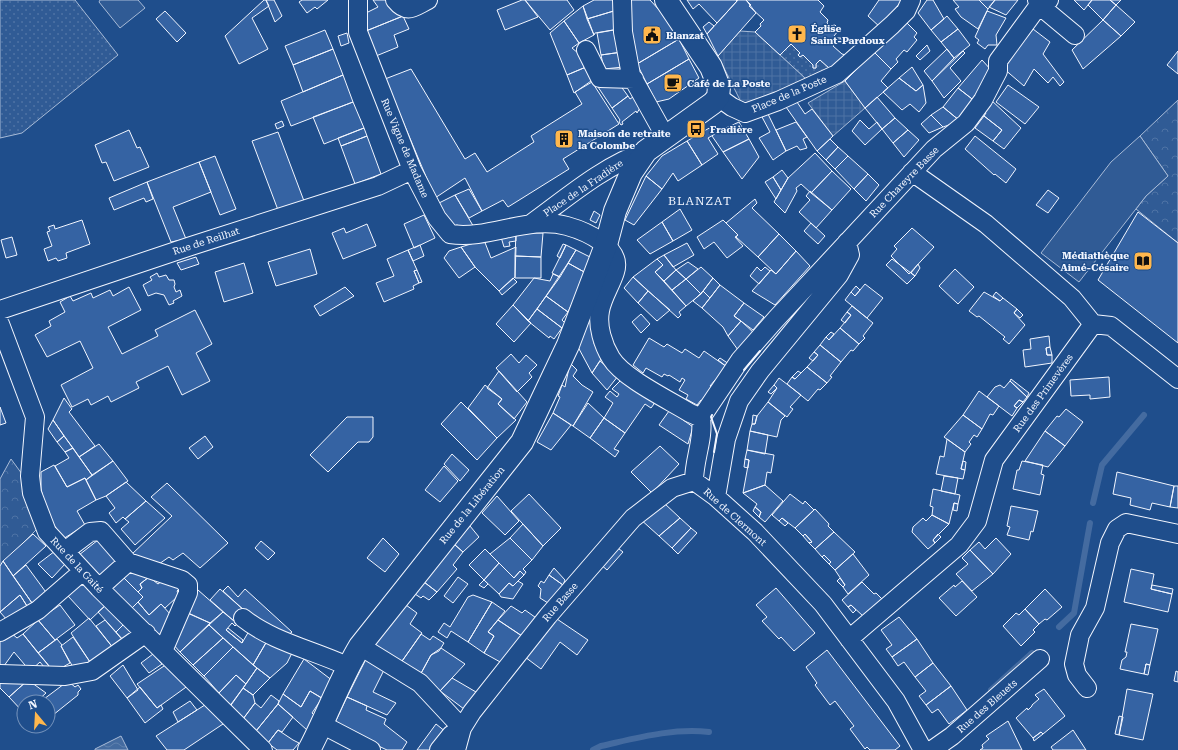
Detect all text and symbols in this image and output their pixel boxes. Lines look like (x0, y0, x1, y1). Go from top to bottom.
church icon: Église Saint-Pardoux (786, 23, 808, 45)
place label: Église Saint-Pardoux (811, 23, 885, 46)
public building icon: Blanzat (641, 24, 663, 46)
place label: Blanzat (666, 30, 704, 41)
cafe icon: Café de La Poste (662, 72, 684, 94)
street label: Place de la Poste (750, 73, 828, 115)
place label: Café de La Poste (687, 78, 770, 89)
street label: Rue Vigne de Madame (379, 97, 431, 200)
bus stop icon: Fradière (685, 118, 707, 140)
place label: Fradière (710, 124, 753, 135)
building icon: Maison de retraite la Colombe (553, 128, 575, 150)
place label: Maison de retraite la Colombe (578, 128, 671, 151)
street label: Rue Chareyre Basse (867, 144, 941, 220)
street label: Place de la Fradière (541, 157, 625, 219)
district label: BLANZAT (668, 194, 732, 208)
street label: Rue de Reilhat (171, 225, 241, 257)
place label: Médiathèque Aimé-Césaire (1060, 250, 1129, 273)
library icon: Médiathèque Aimé-Césaire (1132, 250, 1154, 272)
street label: Rue des Primevères (1011, 352, 1075, 434)
street label: Rue de la Libération (437, 464, 507, 546)
street label: Rue de Clermont (701, 486, 769, 548)
street label: Rue de la Gaité (48, 535, 106, 596)
street label: Rue Basse (540, 580, 580, 624)
street label: Rue des Bleuets (955, 677, 1019, 735)
north arrow (16, 694, 56, 734)
text: N (27, 697, 40, 712)

